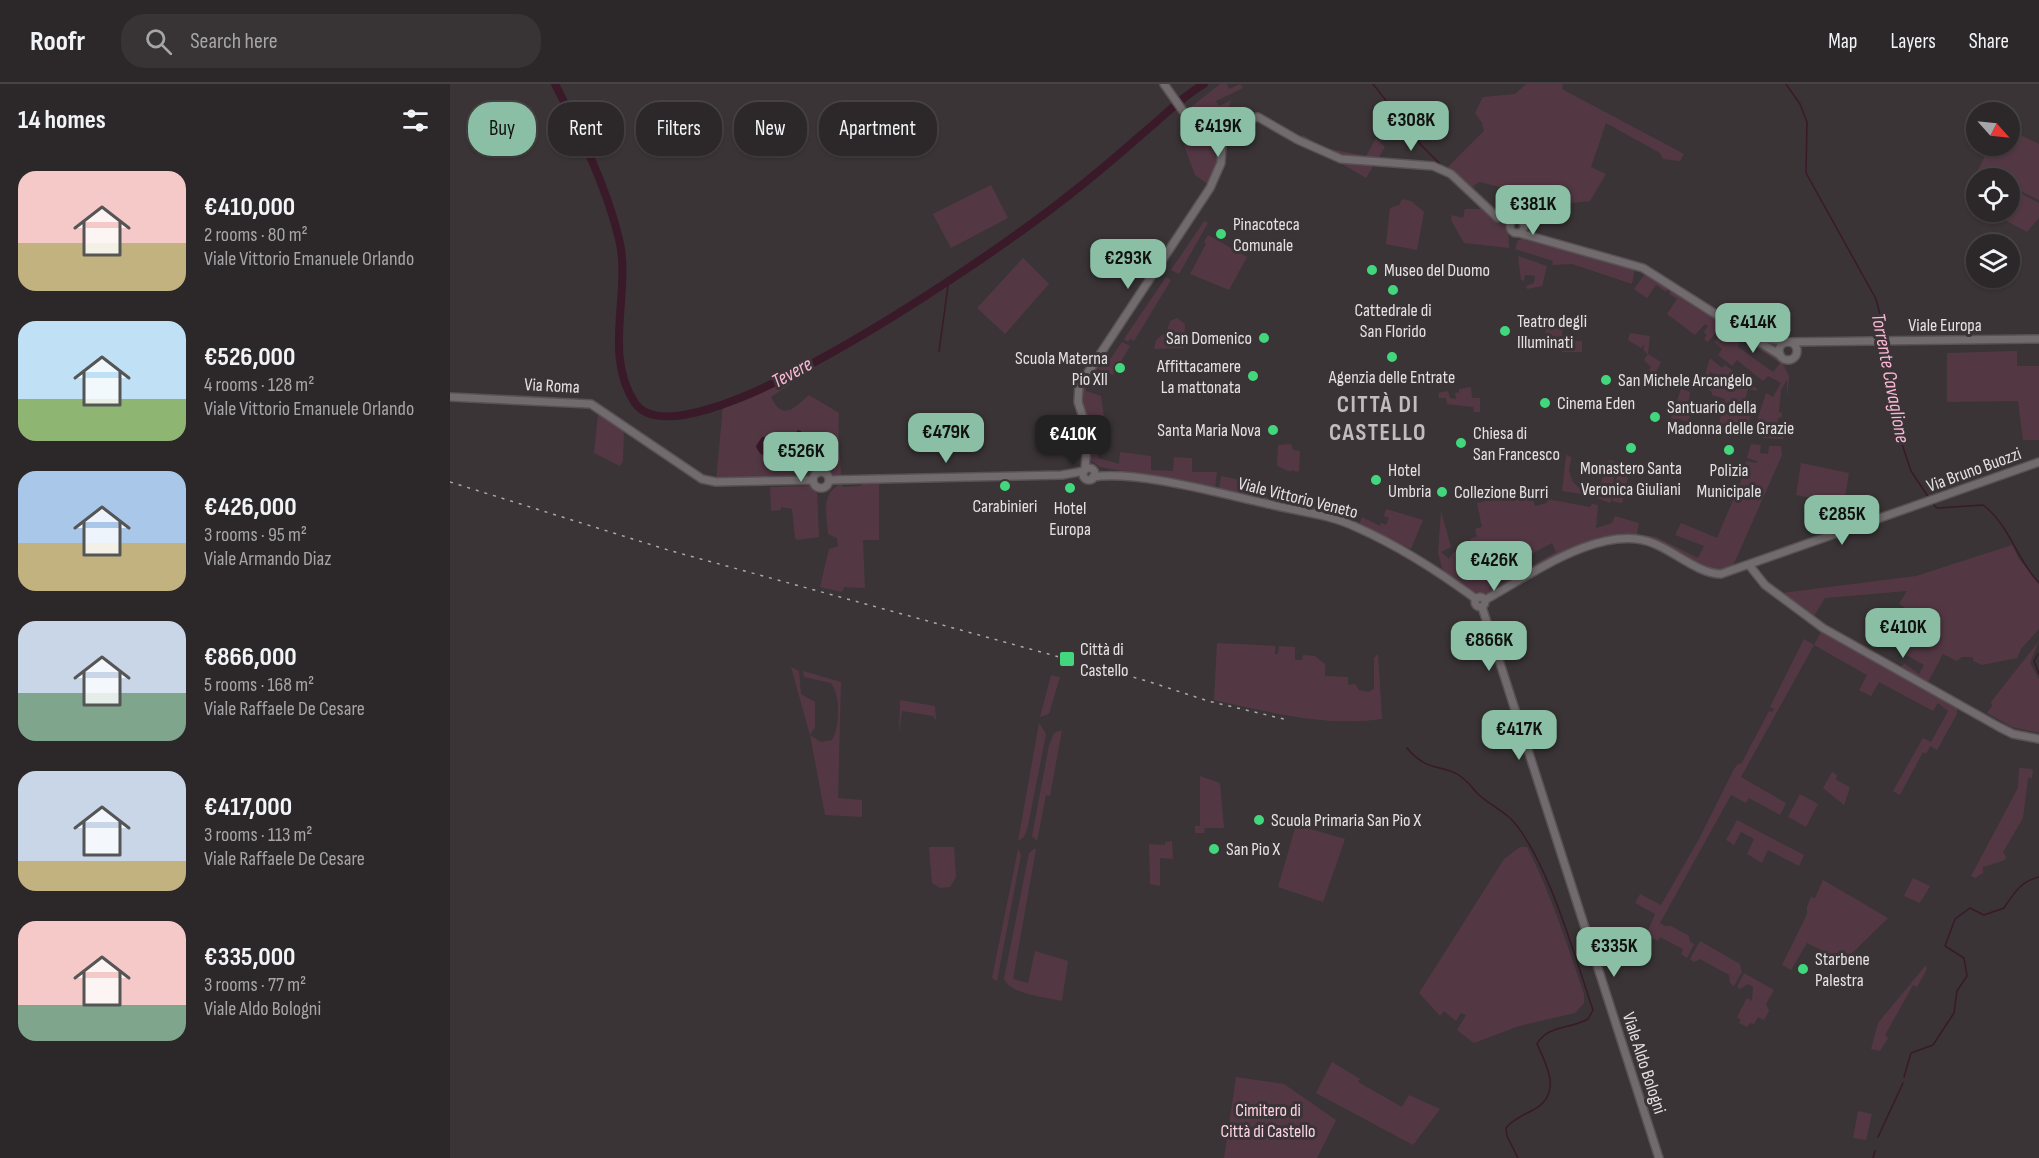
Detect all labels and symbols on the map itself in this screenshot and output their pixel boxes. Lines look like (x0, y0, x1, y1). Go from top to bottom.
pin: €308K (1369, 101, 1453, 152)
north arrow (1966, 102, 2020, 156)
pin: €419K (1176, 107, 1260, 158)
pin: €381K (1491, 185, 1575, 236)
place label: Pinacoteca Comunale (1233, 214, 1300, 256)
marker: Pinacoteca Comunale (1214, 227, 1228, 241)
pin: €293K (1086, 239, 1170, 290)
place label: Museo del Duomo (1384, 260, 1490, 281)
marker: Museo del Duomo (1365, 263, 1379, 277)
marker: Cattedrale di San Florido (1386, 283, 1400, 297)
place label: Cattedrale di San Florido (1354, 300, 1432, 342)
pin: €414K (1711, 303, 1795, 354)
place label: Teatro degli Illuminati (1517, 311, 1587, 353)
water label: Torrente Cavaglione (1866, 311, 1914, 445)
street label: Viale Europa (1908, 315, 1982, 336)
marker: Teatro degli Illuminati (1498, 324, 1512, 338)
place label: San Domenico (1166, 328, 1252, 349)
marker: San Domenico (1257, 331, 1271, 345)
place label: Scuola Materna Pio XII (1015, 348, 1108, 390)
marker: Agenzia delle Entrate (1385, 350, 1399, 364)
water label: Tevere (768, 352, 817, 394)
place label: Affittacamere La mattonata (1156, 356, 1241, 398)
marker: Scuola Materna Pio XII (1113, 361, 1127, 375)
place label: Agenzia delle Entrate (1328, 367, 1455, 388)
marker: Affittacamere La mattonata (1246, 369, 1260, 383)
place label: San Michele Arcangelo (1618, 370, 1753, 391)
marker: San Michele Arcangelo (1599, 373, 1613, 387)
street label: Via Roma (524, 374, 580, 398)
district label: CITTÀ DI CASTELLO (1329, 390, 1427, 447)
place label: Cinema Eden (1557, 393, 1635, 414)
marker: Cinema Eden (1538, 396, 1552, 410)
place label: Santuario della Madonna delle Grazie (1667, 397, 1794, 439)
marker: Santuario della Madonna delle Grazie (1648, 410, 1662, 424)
pin: €479K (904, 413, 988, 464)
pin: €410K (1031, 415, 1115, 466)
place label: Santa Maria Nova (1157, 420, 1261, 441)
marker: Santa Maria Nova (1266, 423, 1280, 437)
place label: Chiesa di San Francesco (1473, 423, 1560, 465)
pin: €526K (759, 432, 843, 483)
marker: Chiesa di San Francesco (1454, 436, 1468, 450)
marker: Monastero Santa Veronica Giuliani (1624, 441, 1638, 455)
marker: Polizia Municipale (1722, 443, 1736, 457)
street label: Via Bruno Buozzi (1924, 443, 2024, 497)
place label: Monastero Santa Veronica Giuliani (1580, 458, 1682, 500)
place label: Hotel Umbria (1388, 460, 1431, 502)
place label: Polizia Municipale (1697, 460, 1761, 502)
street label: Viale Vittorio Veneto (1236, 473, 1360, 523)
marker: Hotel Umbria (1369, 473, 1383, 487)
marker: Carabinieri (998, 479, 1012, 493)
marker: Hotel Europa (1063, 481, 1077, 495)
place label: Collezione Burri (1454, 482, 1548, 503)
marker: Collezione Burri (1435, 485, 1449, 499)
pin: €285K (1800, 495, 1884, 546)
place label: Carabinieri (973, 496, 1037, 517)
place label: Hotel Europa (1049, 498, 1091, 540)
pin: €426K (1452, 541, 1536, 592)
pin: €410K (1861, 608, 1945, 659)
pin: €866K (1447, 621, 1531, 672)
place label: Città di Castello (1080, 639, 1129, 681)
marker: Città di Castello (1058, 650, 1076, 668)
pin: €417K (1477, 710, 1561, 761)
place label: Scuola Primaria San Pio X (1271, 810, 1421, 831)
marker: Scuola Primaria San Pio X (1252, 813, 1266, 827)
place label: San Pio X (1226, 839, 1280, 860)
marker: San Pio X (1207, 842, 1221, 856)
pin: €335K (1572, 927, 1656, 978)
place label: Starbene Palestra (1815, 949, 1870, 991)
marker: Starbene Palestra (1796, 962, 1810, 976)
street label: Viale Aldo Bologni (1618, 1010, 1670, 1116)
park label: Cimitero di Città di Castello (1220, 1100, 1316, 1142)

